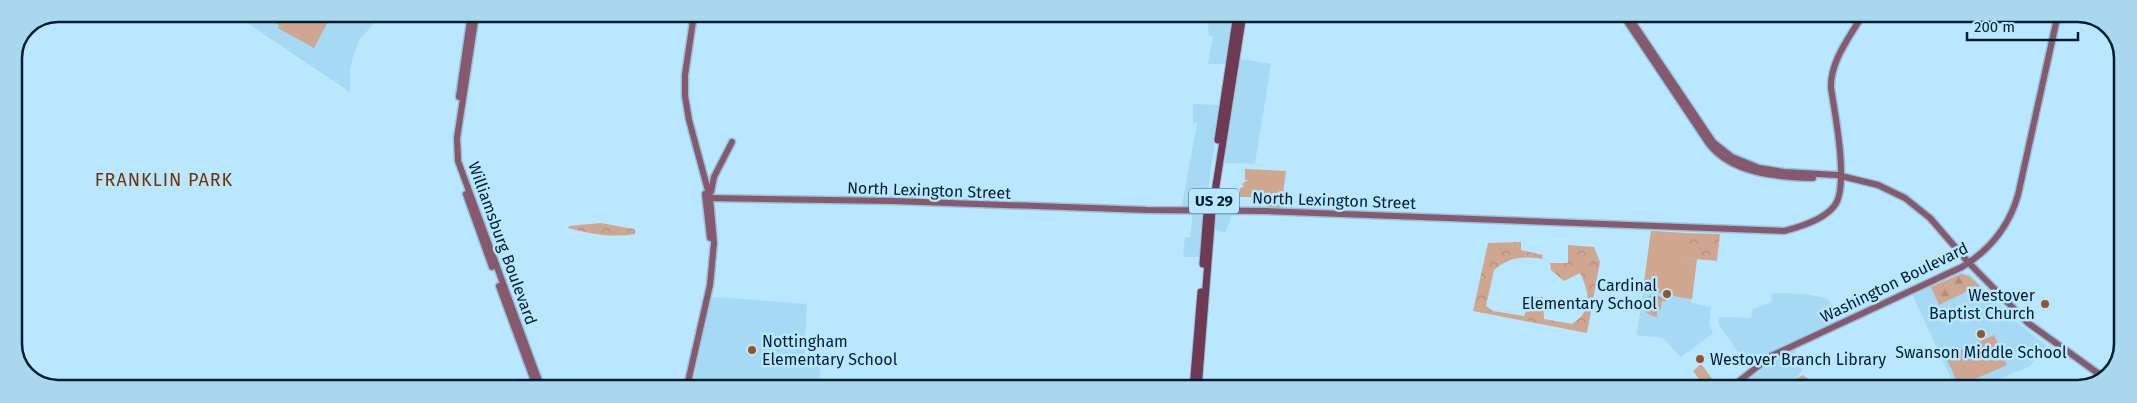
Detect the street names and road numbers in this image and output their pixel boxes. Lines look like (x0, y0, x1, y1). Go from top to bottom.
street label: Williamsburg Boulevard (464, 159, 541, 327)
street label: North Lexington Street (847, 178, 1011, 203)
road number: US 29 (1189, 188, 1239, 214)
street label: North Lexington Street (1252, 188, 1416, 213)
street label: Washington Boulevard (1817, 238, 1971, 327)

